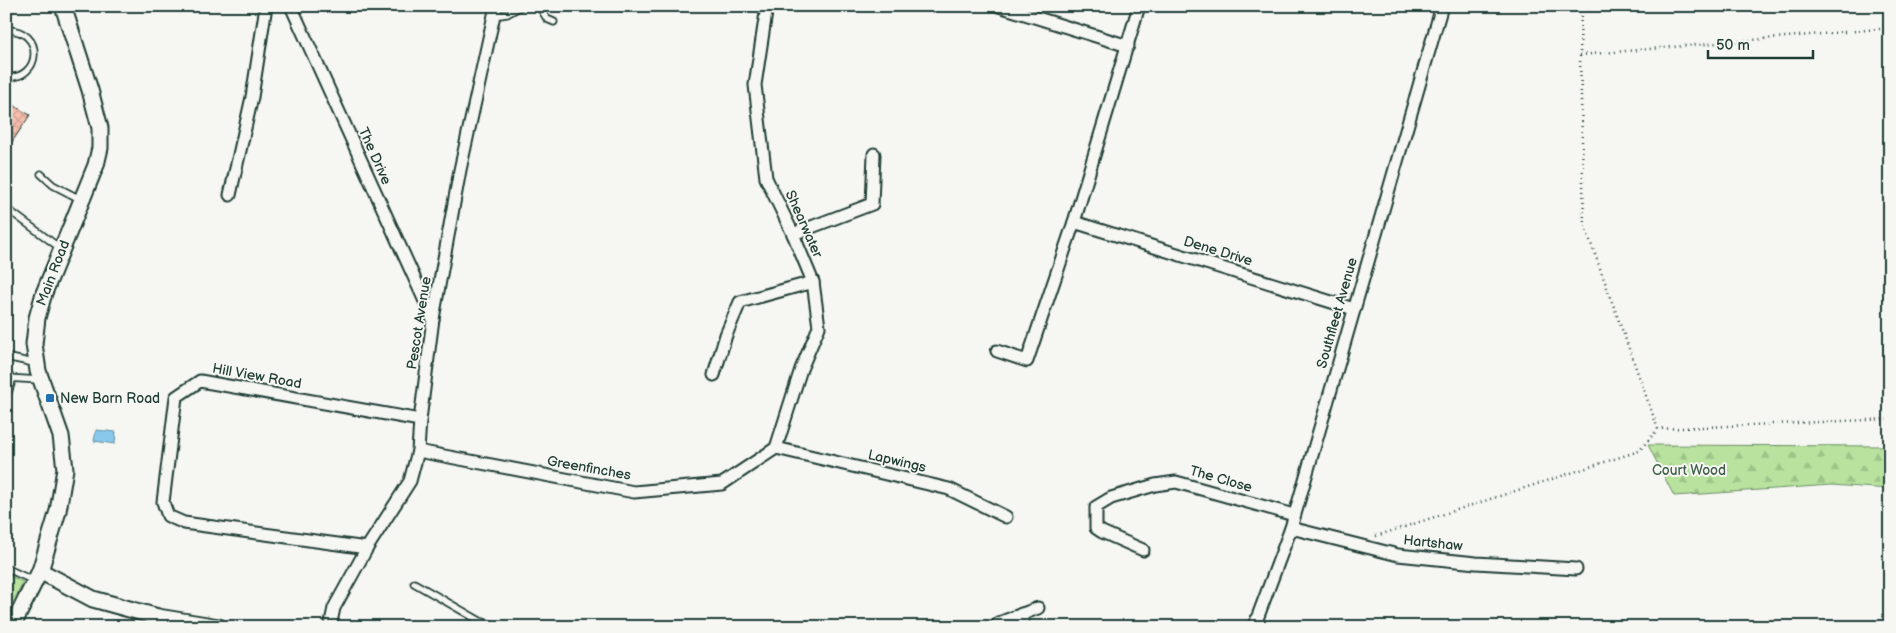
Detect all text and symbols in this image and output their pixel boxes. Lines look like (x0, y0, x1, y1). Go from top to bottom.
scale bar (1708, 28, 1814, 60)
text: 50 m (1716, 36, 1750, 55)
street label: The Drive (355, 125, 395, 187)
street label: Shearwater (782, 188, 827, 261)
street label: Dene Drive (1181, 232, 1255, 270)
street label: Main Road (33, 238, 73, 308)
street label: Southfleet Avenue (1313, 256, 1361, 370)
street label: Pescot Avenue (403, 275, 435, 371)
street label: Hill View Road (211, 360, 303, 392)
place label: New Barn Road (60, 390, 160, 407)
marker: New Barn Road (44, 392, 56, 404)
street label: Lapwings (866, 446, 928, 476)
street label: Greenfinches (546, 452, 632, 484)
street label: The Close (1188, 462, 1254, 496)
park label: Court Wood (1652, 462, 1726, 479)
street label: Hartshaw (1403, 531, 1464, 555)

